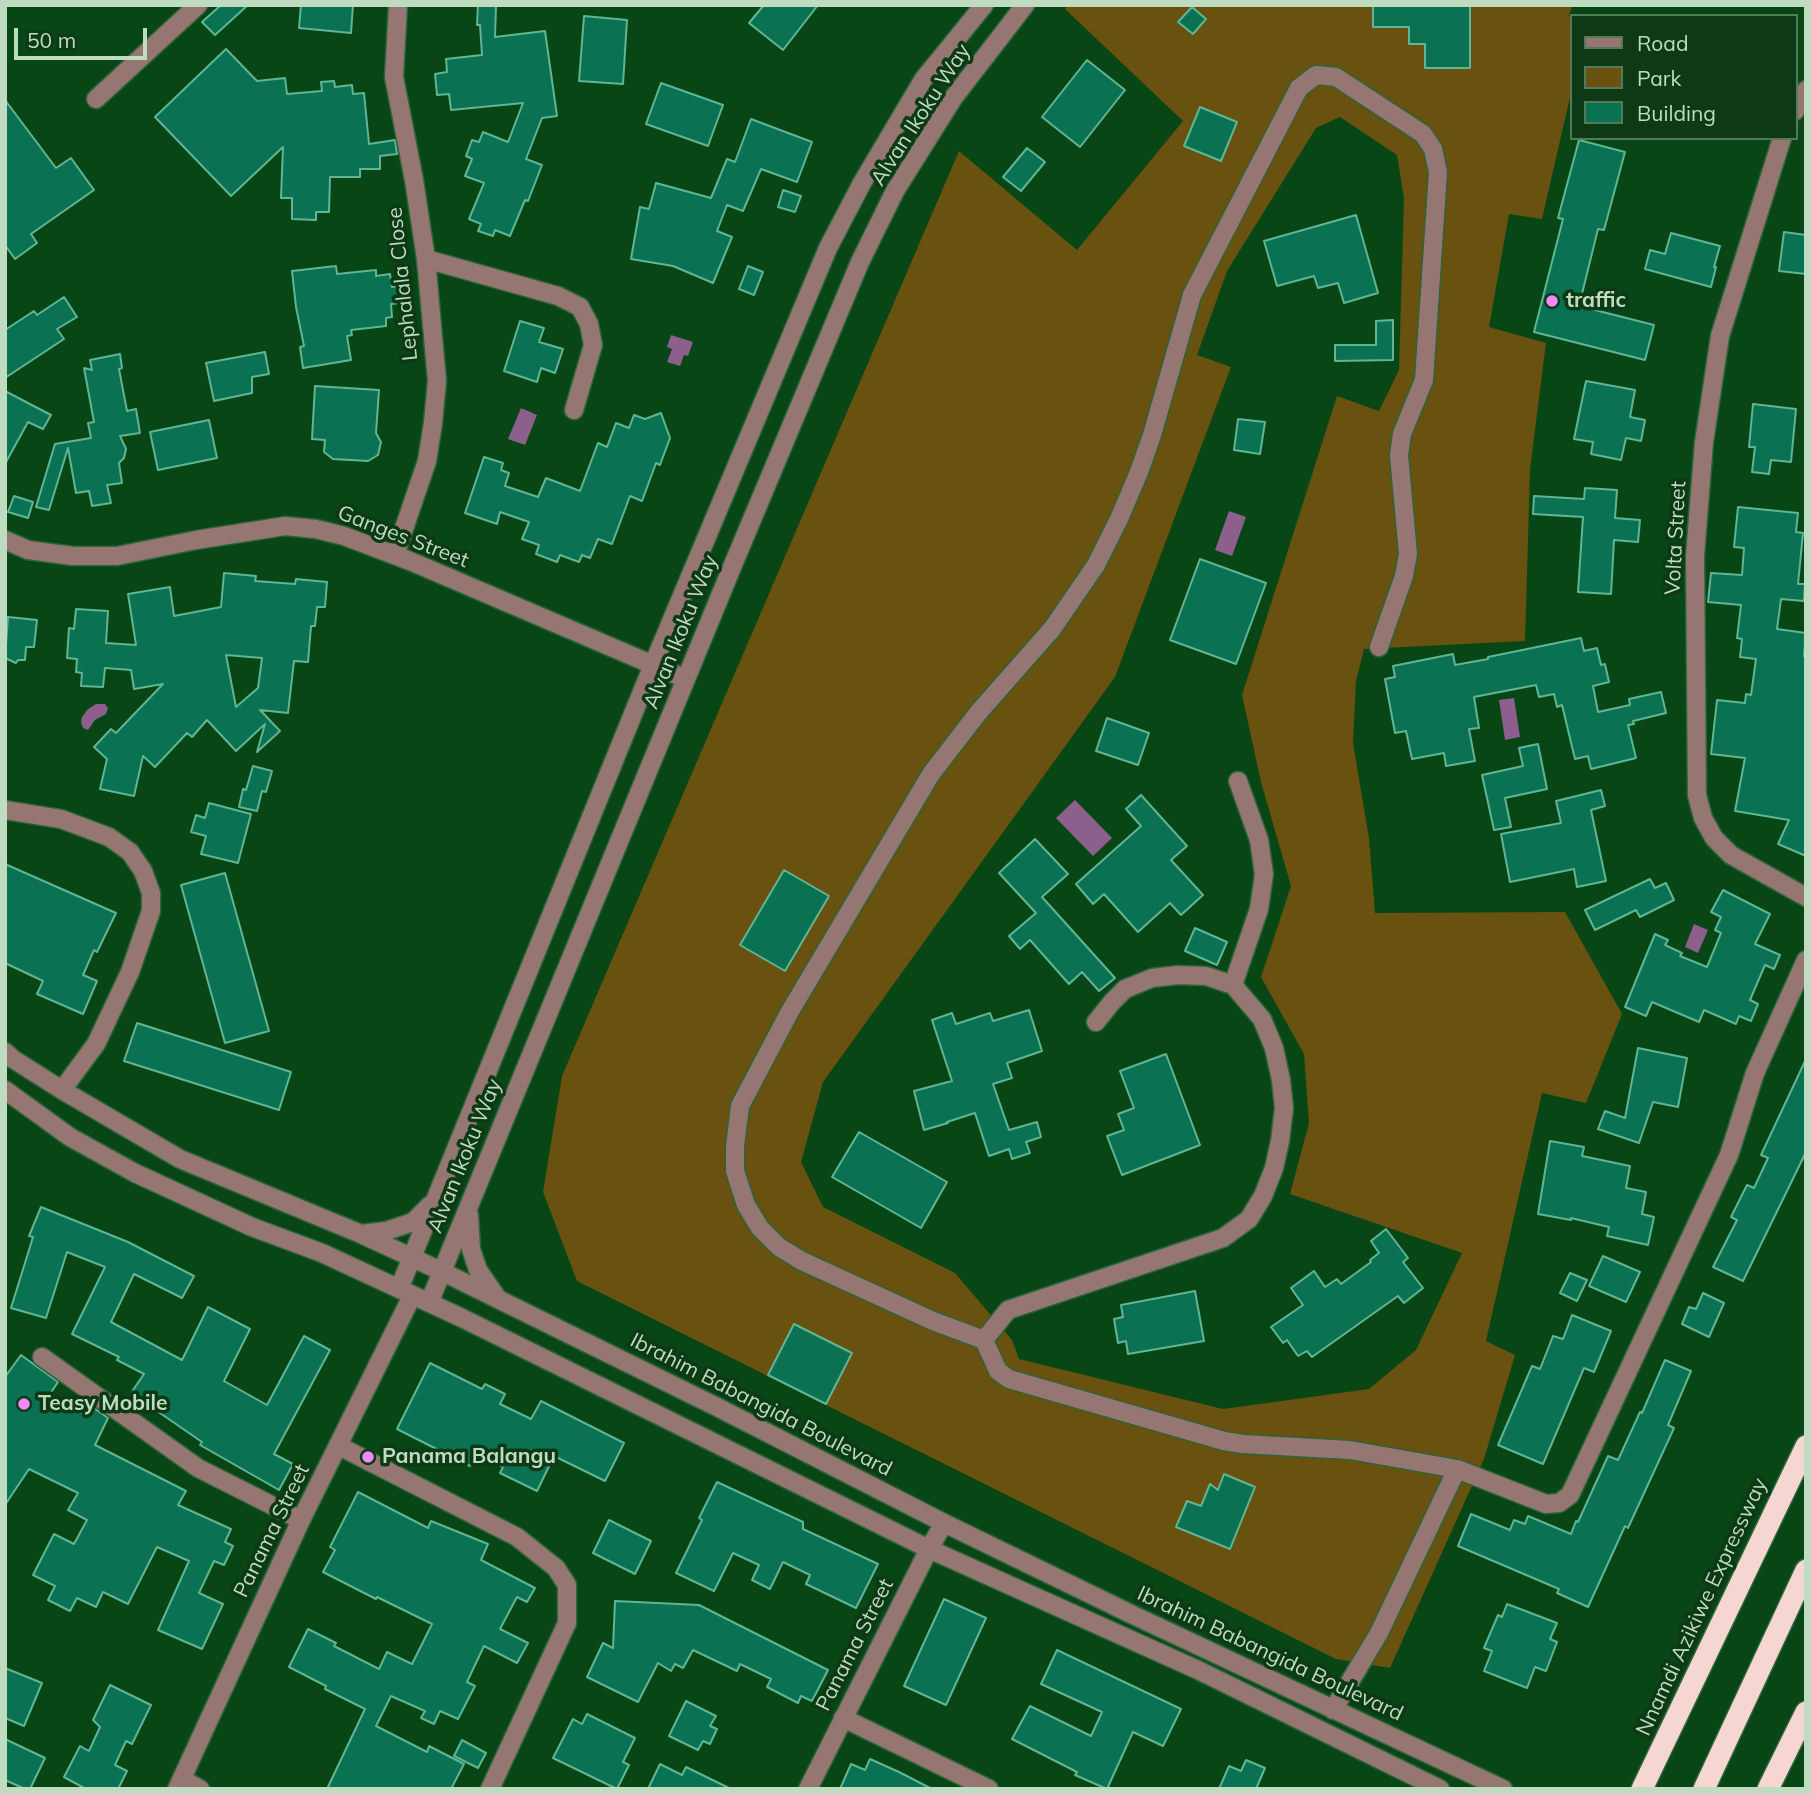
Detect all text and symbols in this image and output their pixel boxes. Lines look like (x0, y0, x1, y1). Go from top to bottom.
scale bar (18, 14, 150, 58)
legend (1570, 14, 1797, 140)
text: 50 m (27, 27, 76, 53)
text: Road (1637, 30, 1688, 56)
street label: Alvan Ikoku Way (866, 39, 976, 191)
text: Park (1637, 65, 1681, 91)
text: Building (1637, 100, 1716, 126)
street label: Lephalala Close (382, 206, 424, 362)
place label: traffic (1566, 288, 1626, 314)
marker: traffic (1544, 293, 1560, 309)
street label: Volta Street (1660, 480, 1692, 596)
street label: Ganges Street (334, 500, 472, 574)
street label: Alvan Ikoku Way (639, 551, 723, 713)
street label: Alvan Ikoku Way (423, 1075, 507, 1237)
street label: Ibrahim Babangida Boulevard (626, 1328, 896, 1482)
place label: Teasy Mobile (38, 1391, 168, 1417)
marker: Teasy Mobile (16, 1396, 32, 1412)
place label: Panama Balangu (382, 1444, 556, 1470)
marker: Panama Balangu (360, 1449, 376, 1465)
street label: Panama Street (229, 1460, 315, 1602)
street label: Nnamdi Azikiwe Expressway (1631, 1474, 1773, 1740)
street label: Panama Street (811, 1575, 899, 1715)
street label: Ibrahim Babangida Boulevard (1133, 1581, 1407, 1727)

